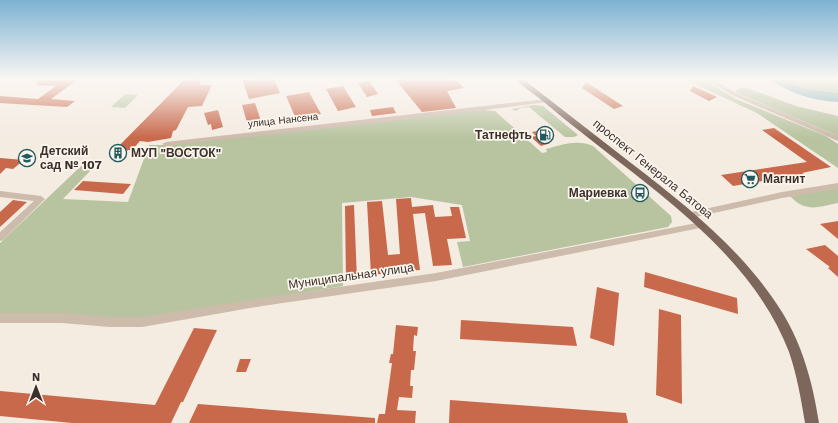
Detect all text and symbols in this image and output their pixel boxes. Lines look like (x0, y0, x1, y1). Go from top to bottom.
street label: улица Нансена (247, 111, 319, 129)
street label: проспект Генерала Батова (590, 116, 716, 222)
fuel station icon: Татнефть (535, 125, 555, 145)
place label: Татнефть (475, 128, 532, 142)
building icon: МУП "ВОСТОК" (108, 143, 128, 163)
place label: Детский сад № 107 (40, 144, 102, 172)
place label: МУП "ВОСТОК" (131, 146, 221, 160)
school or university icon: Детский сад № 107 (17, 148, 37, 168)
supermarket icon: Магнит (740, 169, 760, 189)
place label: Магнит (763, 172, 805, 186)
bus stop icon: Мариевка (630, 183, 650, 203)
place label: Мариевка (569, 186, 627, 200)
street label: Муниципальная улица (287, 260, 415, 292)
north arrow (16, 367, 56, 407)
text: N (32, 371, 40, 384)

